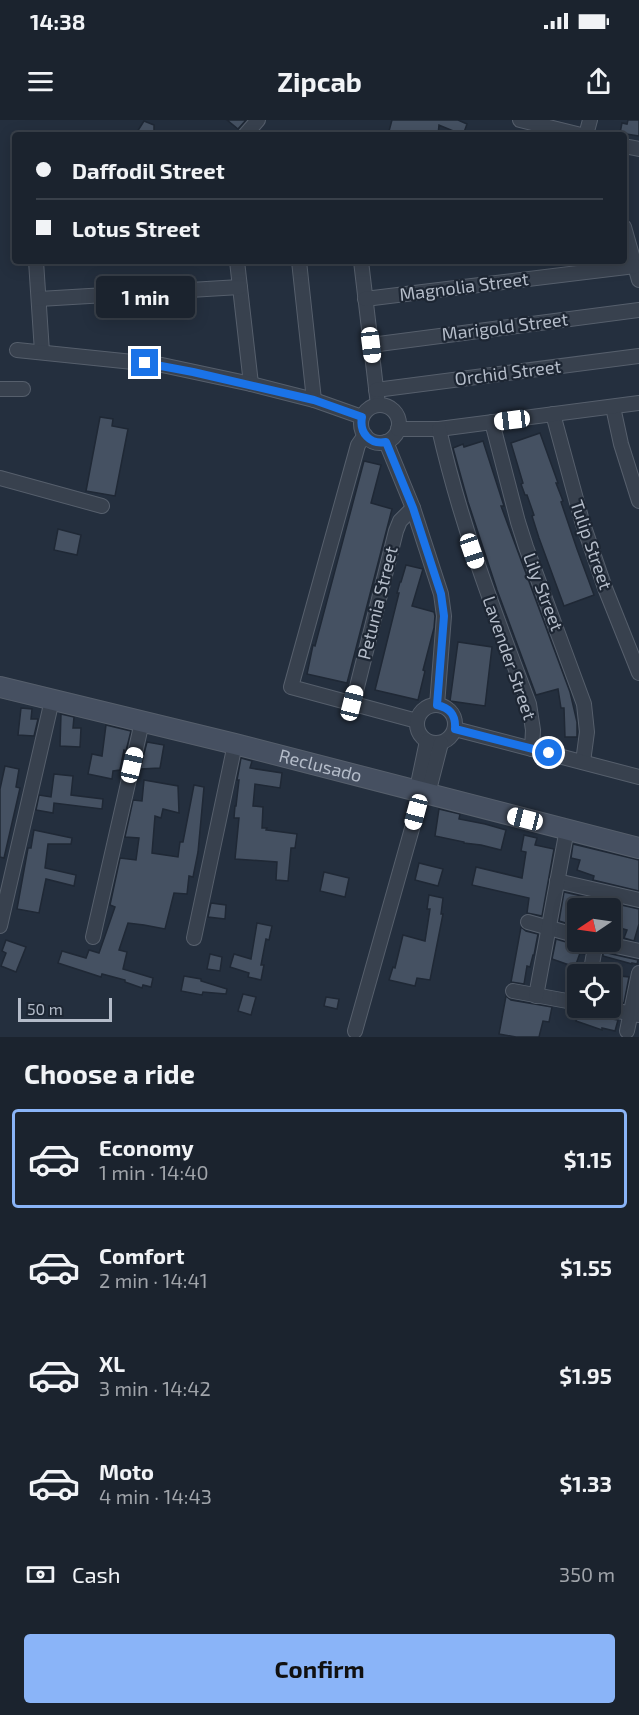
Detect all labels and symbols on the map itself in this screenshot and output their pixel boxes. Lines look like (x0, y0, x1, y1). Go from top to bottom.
street label: Magnolia Street (398, 267, 530, 305)
callout: 1 min (96, 276, 195, 318)
street label: Marigold Street (440, 307, 570, 345)
car (360, 326, 382, 364)
route end (131, 349, 158, 376)
street label: Orchid Street (453, 355, 562, 389)
car (493, 409, 531, 431)
street label: Tulip Street (566, 497, 618, 593)
car (458, 531, 486, 571)
street label: Petunia Street (352, 544, 402, 662)
street label: Lily Street (519, 550, 569, 634)
street label: Lavender Street (478, 593, 541, 723)
car (339, 683, 365, 723)
route start (535, 739, 562, 766)
street label: Reclusado (277, 744, 364, 786)
car (119, 745, 145, 785)
car (403, 792, 429, 832)
car (505, 806, 545, 832)
north arrow (567, 898, 621, 952)
scale bar (18, 995, 112, 1022)

